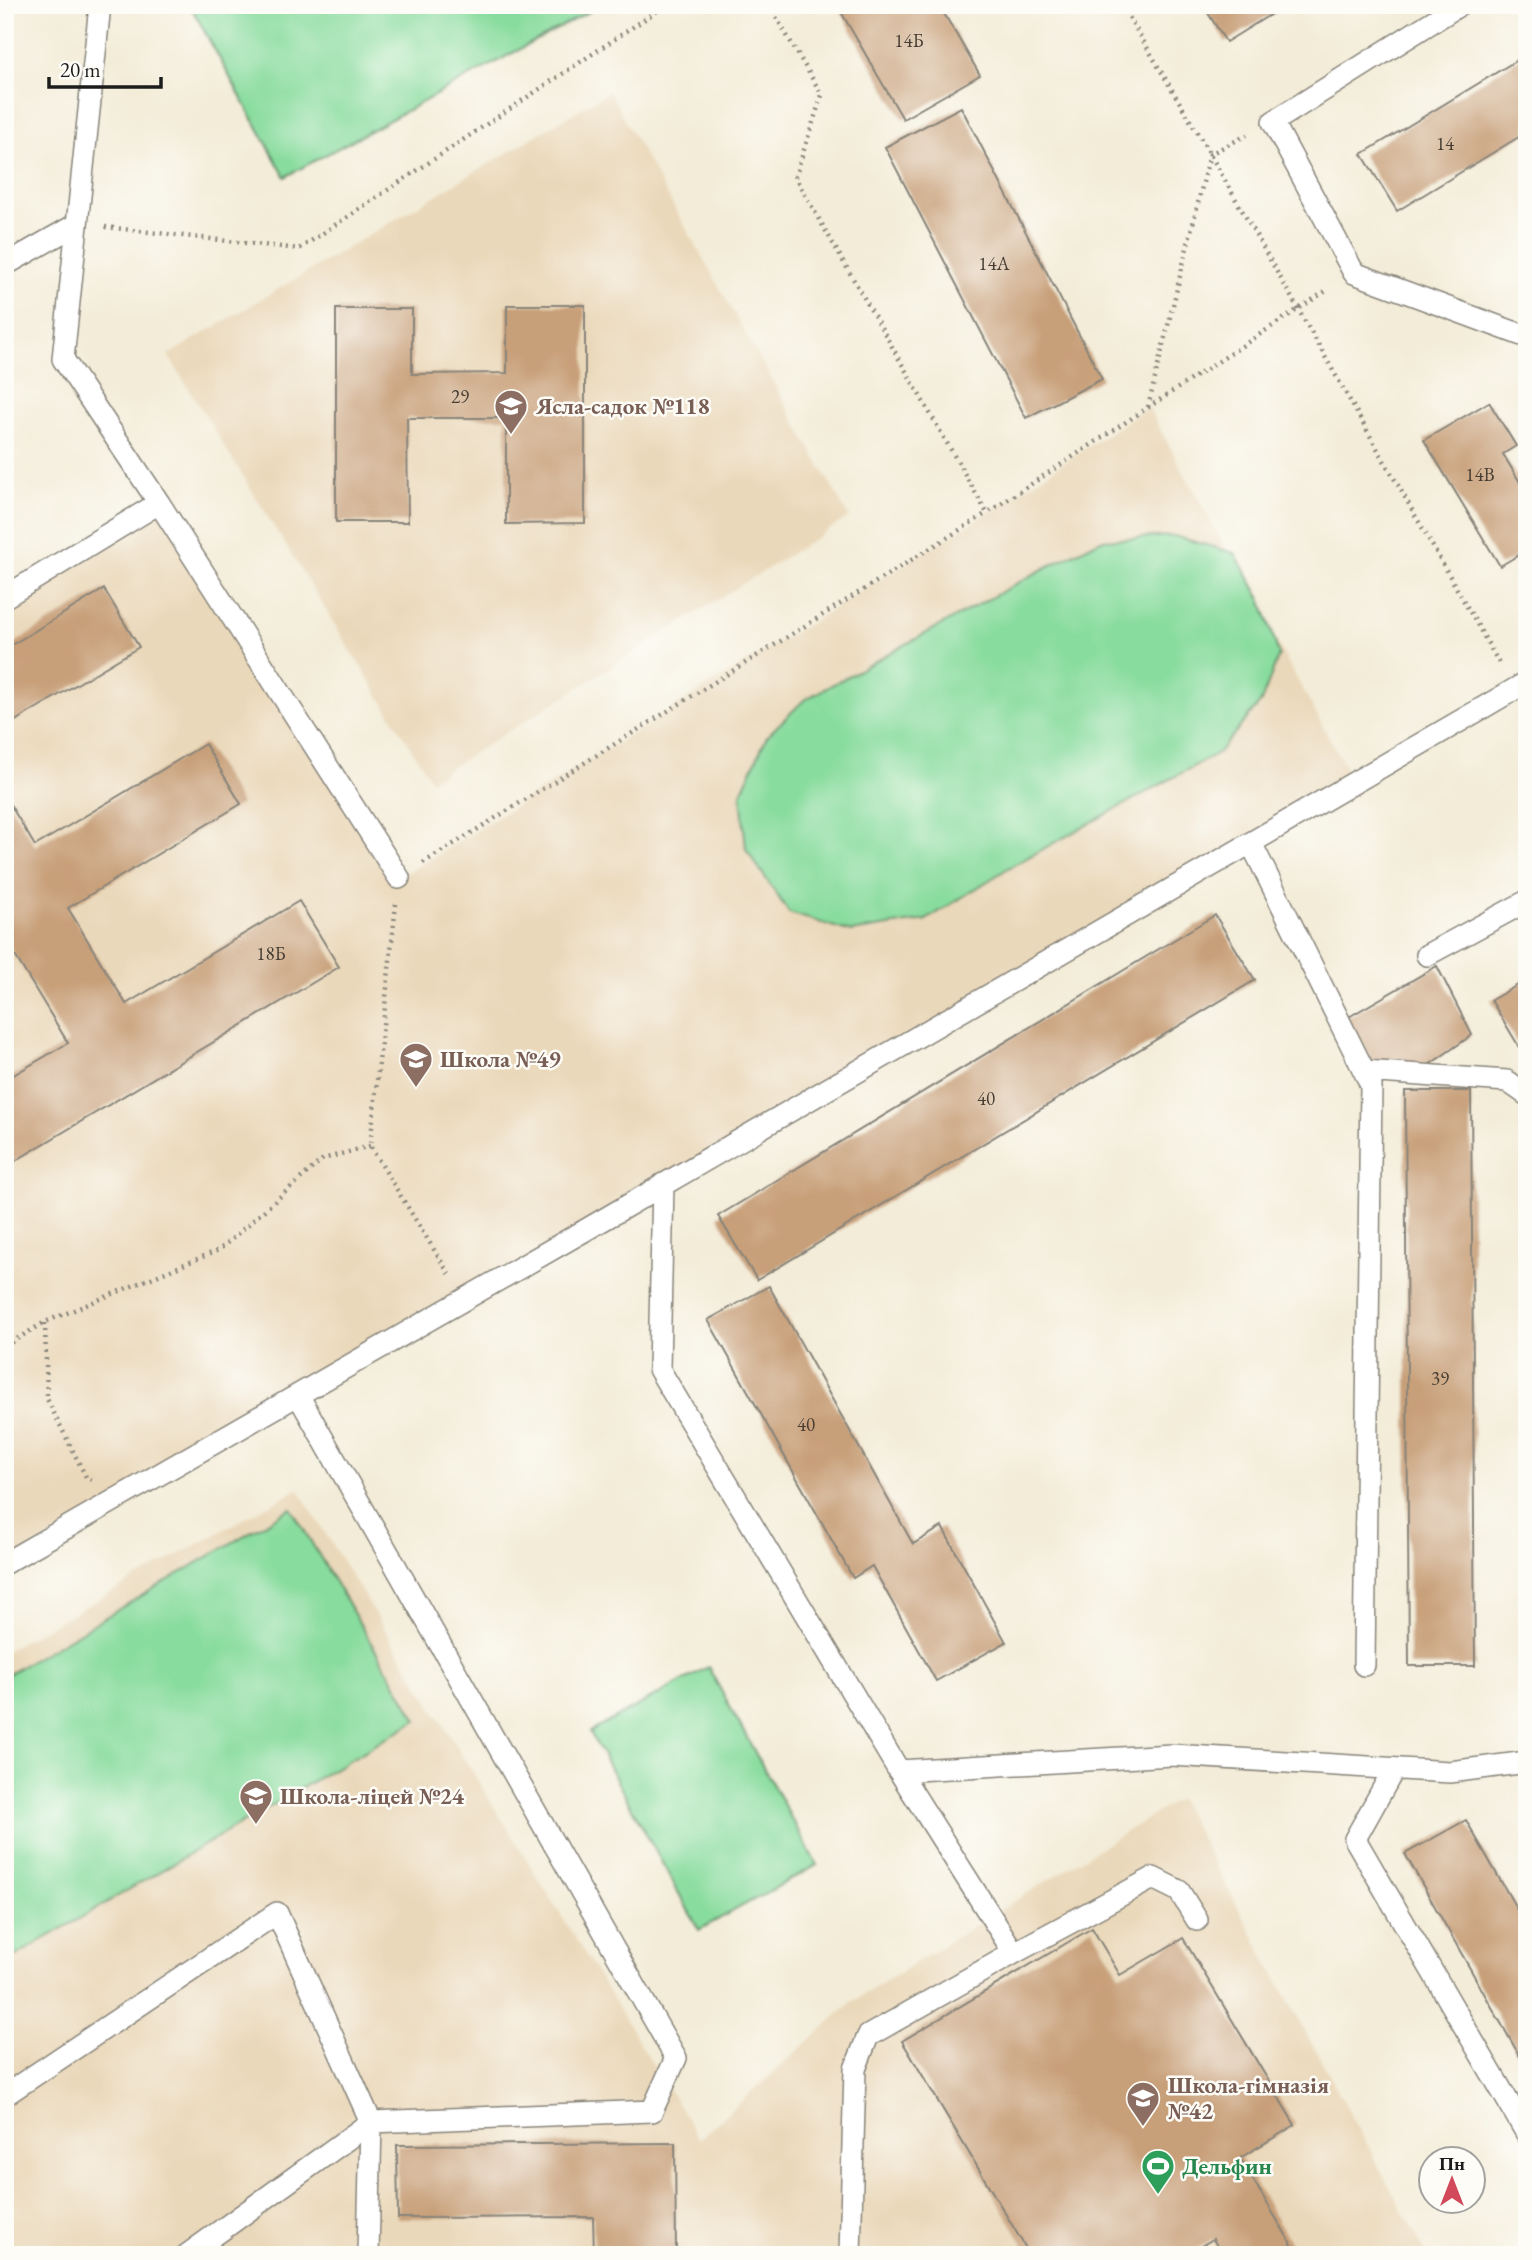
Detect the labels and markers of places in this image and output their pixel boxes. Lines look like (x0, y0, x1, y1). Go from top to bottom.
school or university icon: Ясла-садок №118 (492, 387, 530, 436)
place label: Ясла-садок №118 (535, 391, 710, 421)
school or university icon: Школа №49 (397, 1040, 435, 1089)
place label: Школа №49 (440, 1044, 561, 1074)
school or university icon: Школа-ліцей №24 (237, 1777, 275, 1826)
place label: Школа-ліцей №24 (280, 1781, 465, 1811)
place label: Школа-гімназія №42 (1168, 2070, 1329, 2126)
school or university icon: Школа-гімназія №42 (1124, 2079, 1162, 2128)
sports icon: Дельфин (1139, 2147, 1177, 2196)
place label: Дельфин (1182, 2151, 1272, 2181)

